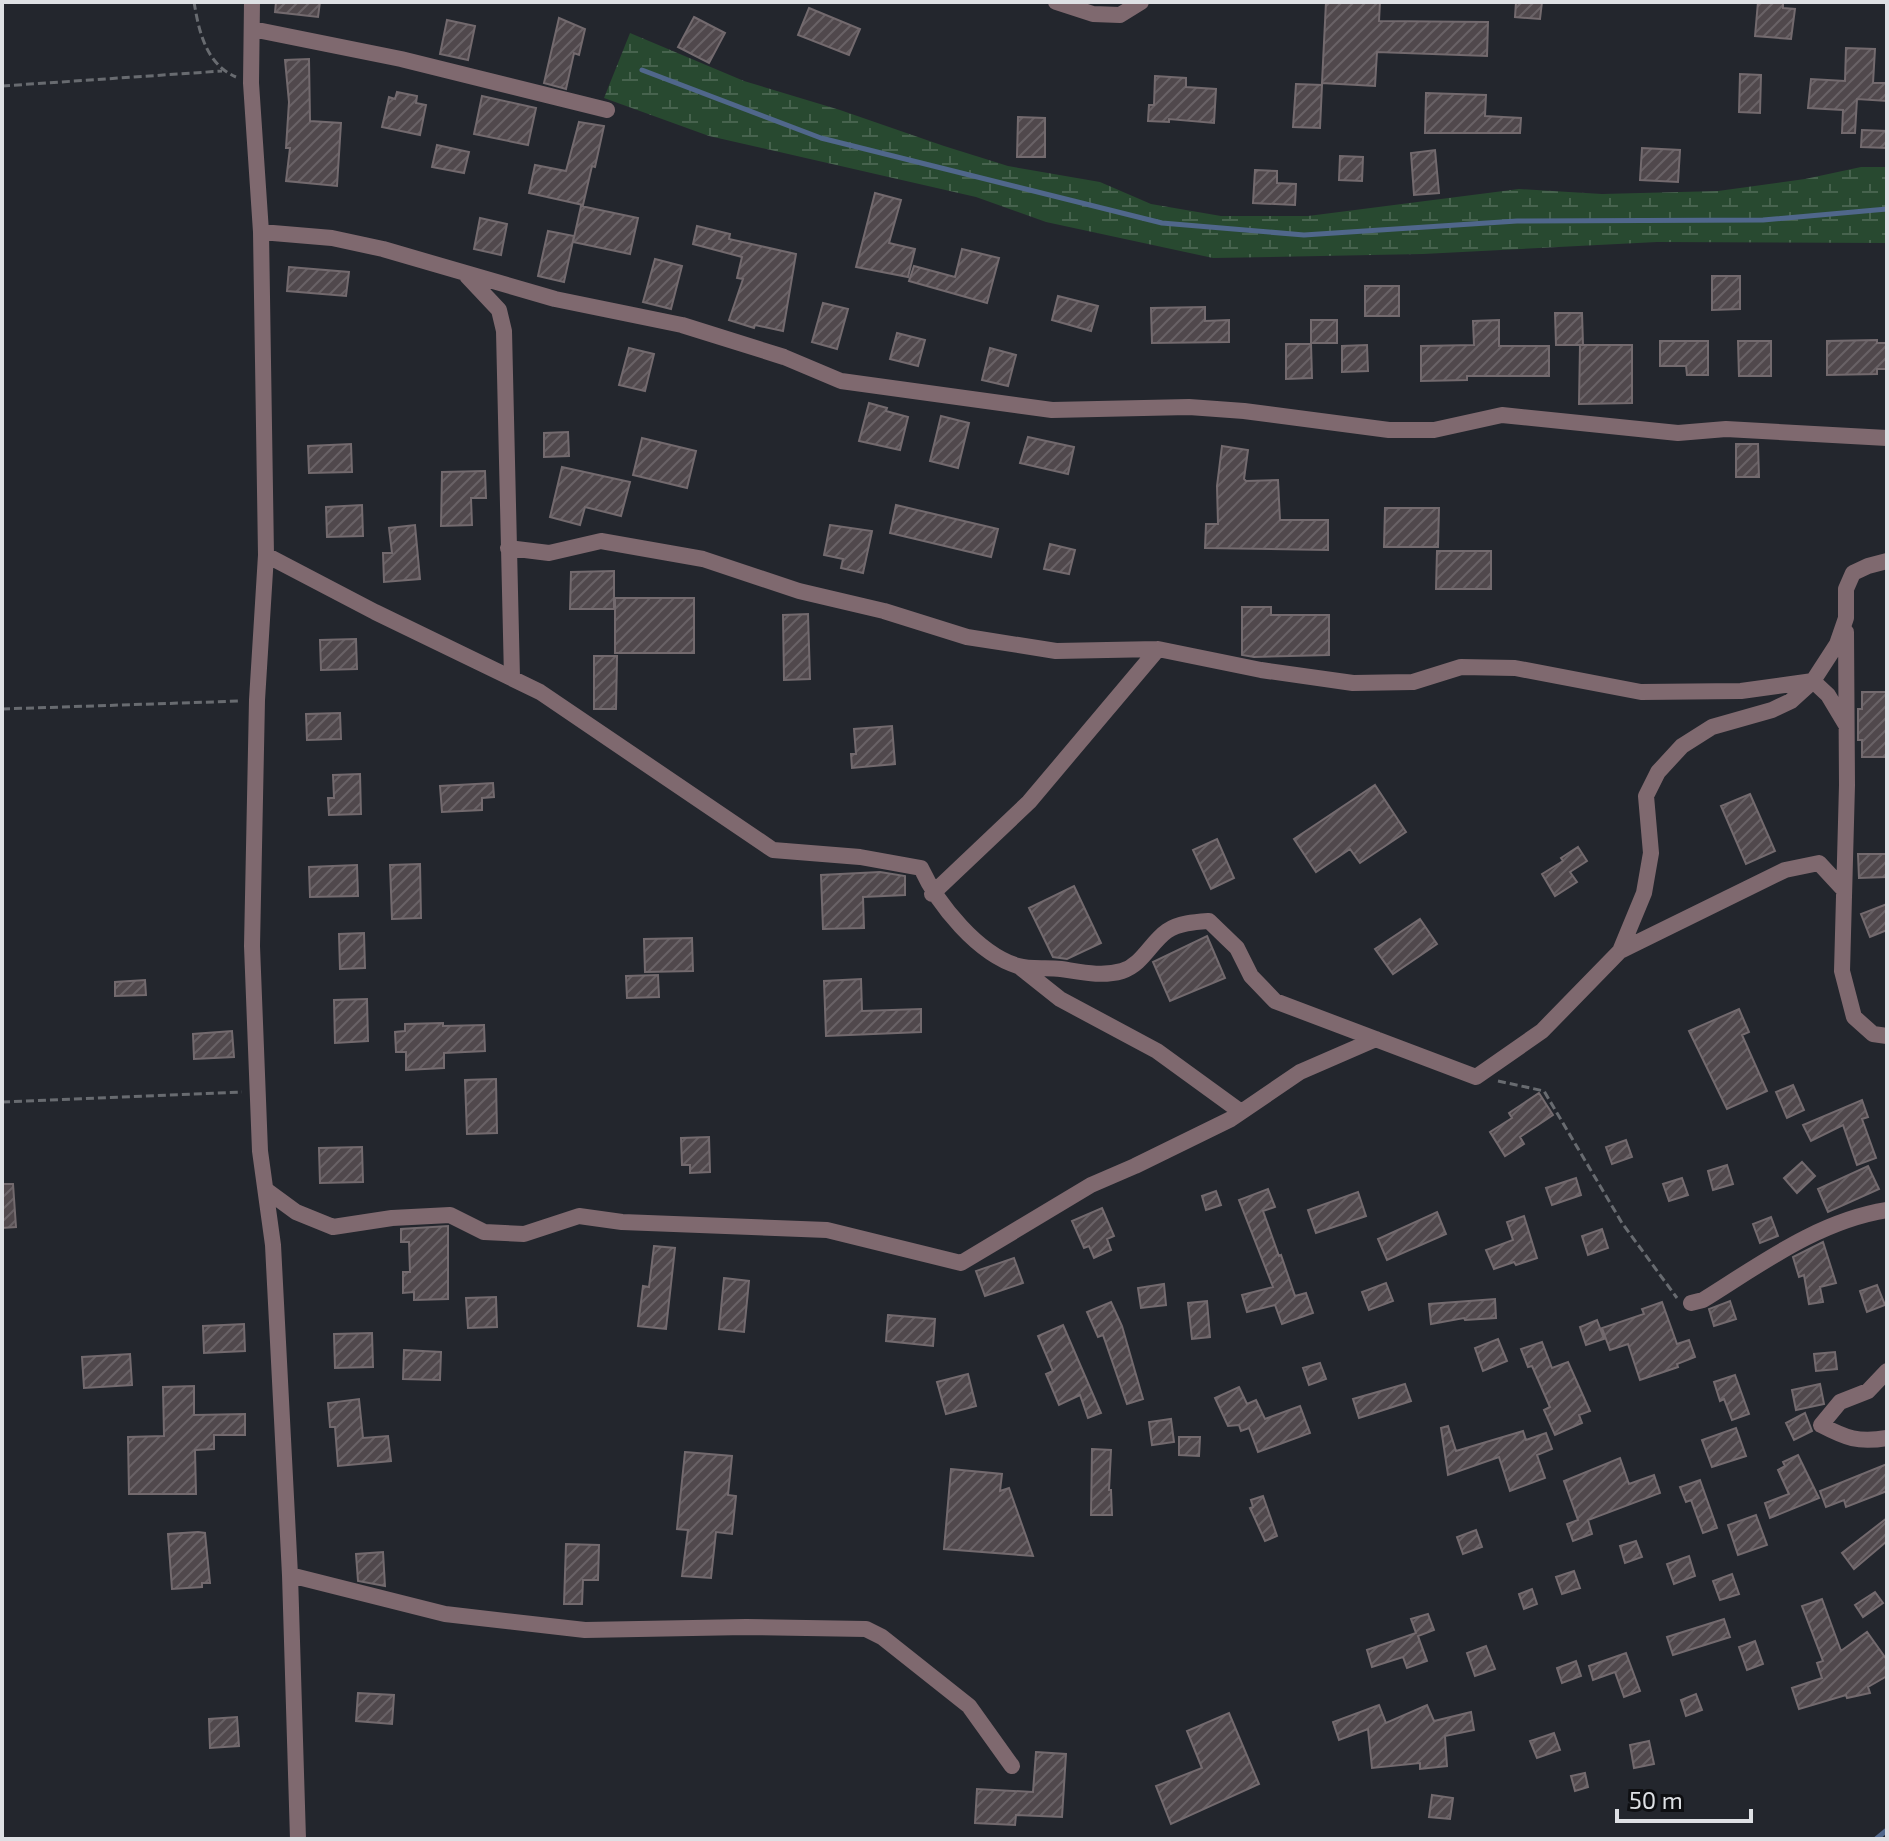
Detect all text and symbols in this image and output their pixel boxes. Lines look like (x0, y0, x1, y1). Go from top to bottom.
scale bar (1617, 1773, 1751, 1823)
text: 50 m (1629, 1785, 1683, 1814)

